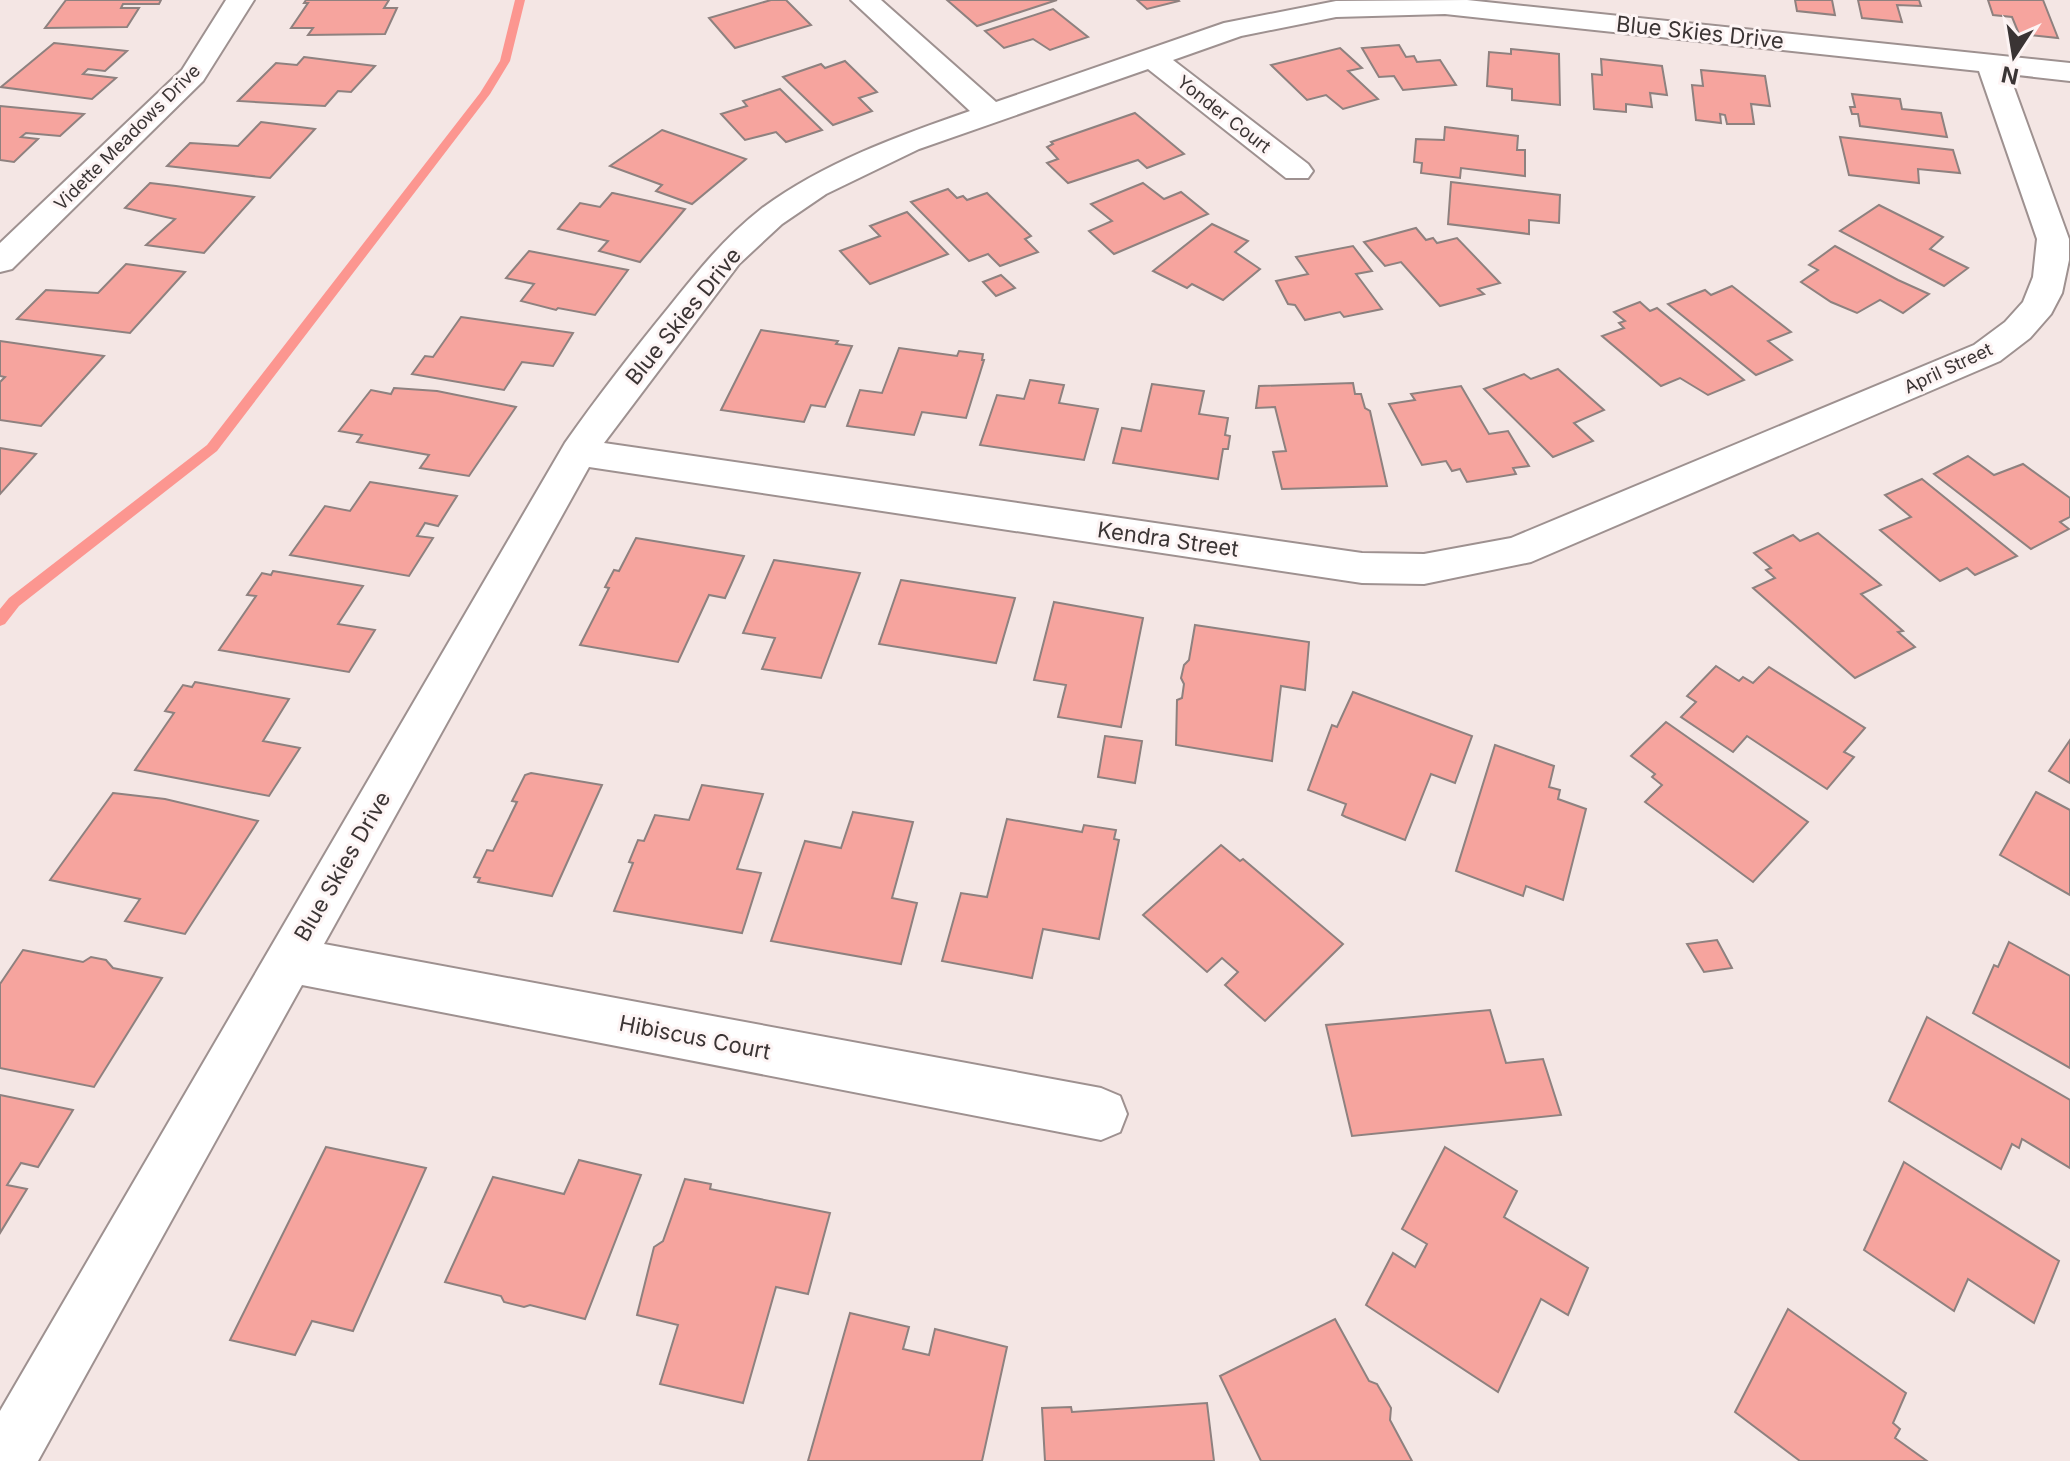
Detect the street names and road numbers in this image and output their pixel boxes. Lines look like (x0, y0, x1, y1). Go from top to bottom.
street label: Blue Skies Drive (1615, 10, 1785, 54)
street label: Vidette Meadows Drive (50, 60, 204, 214)
street label: Yonder Court (1173, 71, 1275, 157)
street label: Blue Skies Drive (620, 242, 746, 390)
street label: April Street (1900, 338, 1996, 398)
street label: Kendra Street (1096, 516, 1240, 562)
street label: Blue Skies Drive (289, 787, 395, 945)
street label: Hibiscus Court (617, 1010, 773, 1064)

